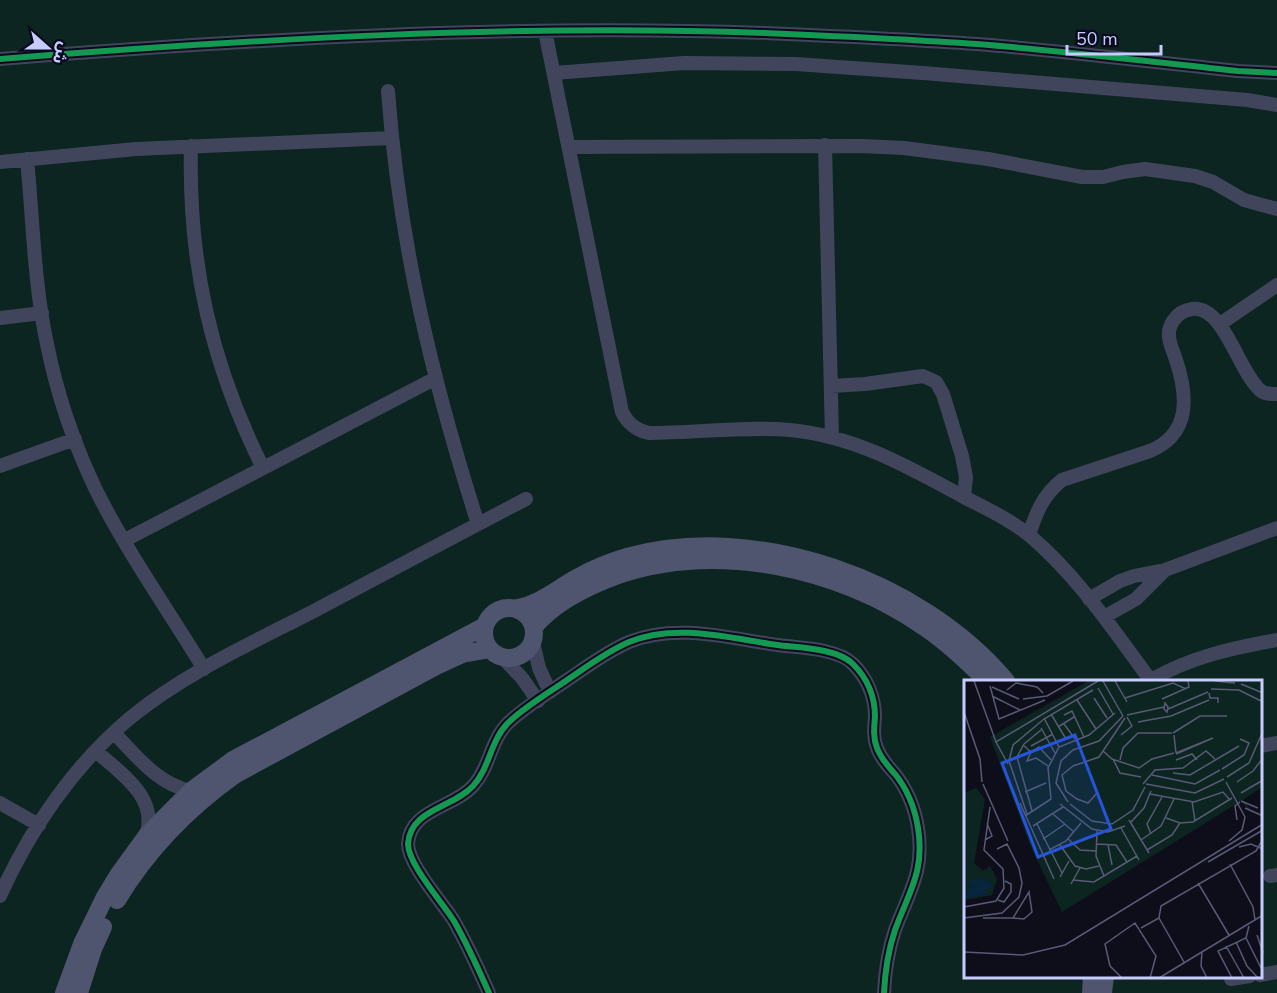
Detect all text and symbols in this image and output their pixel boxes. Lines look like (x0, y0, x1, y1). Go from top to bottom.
north arrow (18, 18, 78, 78)
scale bar (1067, 18, 1162, 56)
text: 50 m (1076, 27, 1118, 51)
text: ش (47, 39, 75, 67)
inset map (964, 680, 1262, 978)

